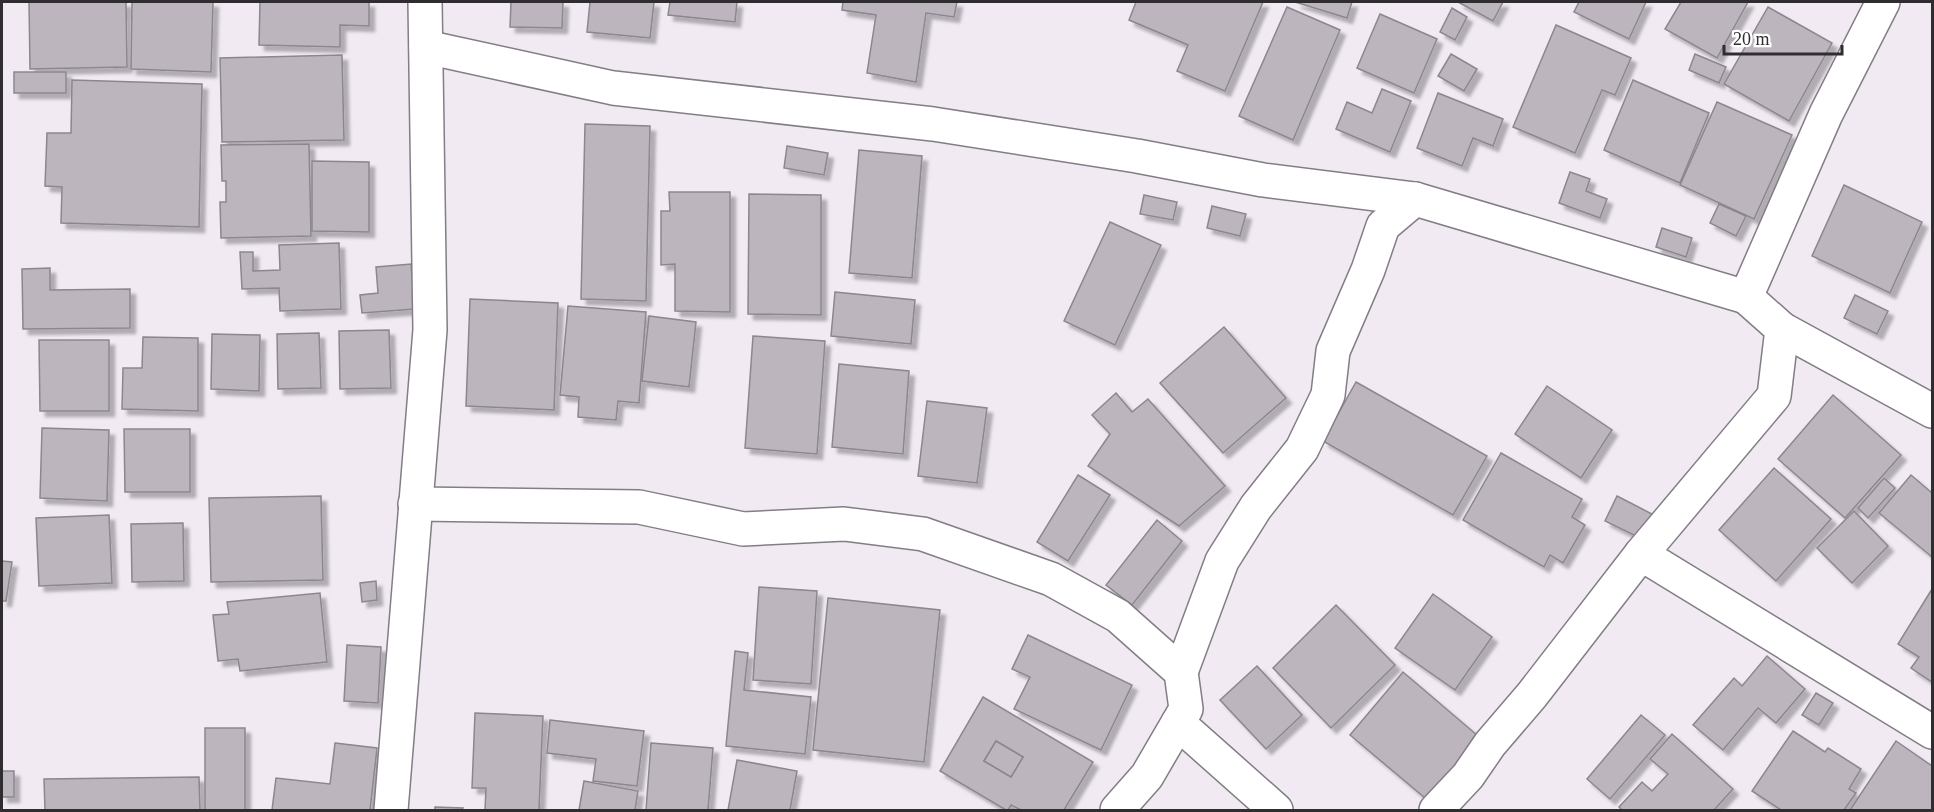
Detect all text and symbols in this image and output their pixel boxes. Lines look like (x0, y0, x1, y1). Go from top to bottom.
scale bar (1724, 18, 1842, 56)
text: 20 m (1733, 29, 1770, 49)

